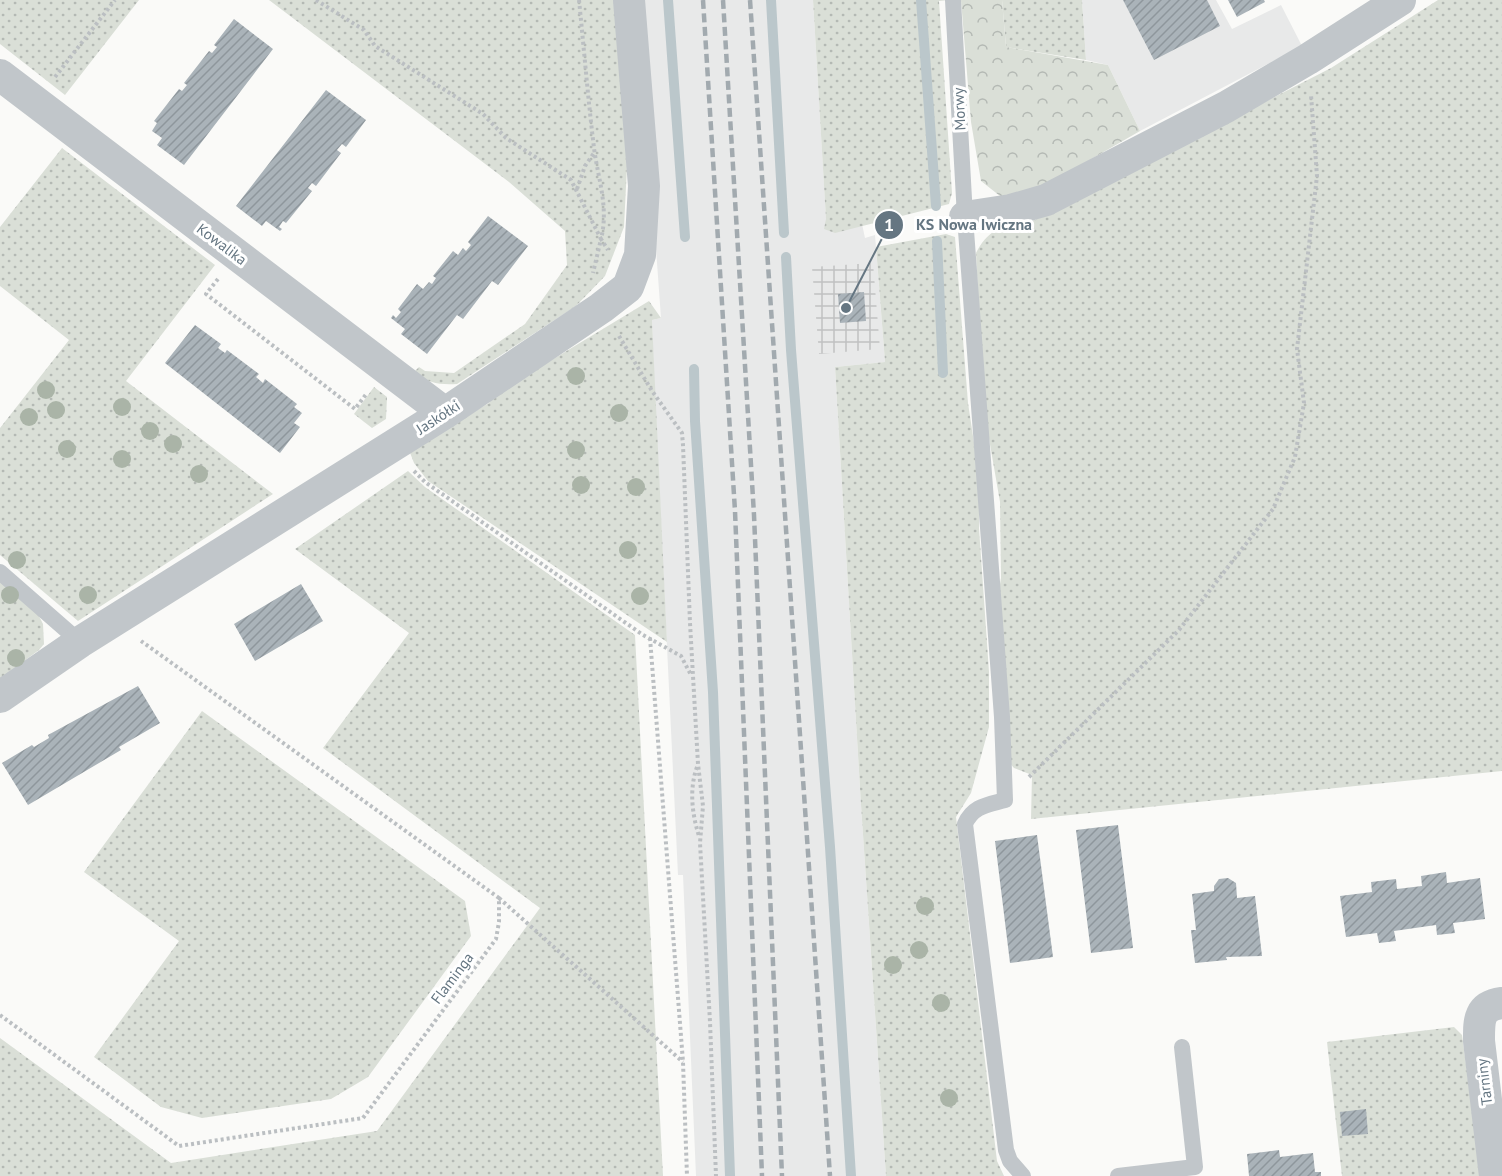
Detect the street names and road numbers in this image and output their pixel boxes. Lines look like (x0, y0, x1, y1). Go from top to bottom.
street label: Morwy (948, 87, 970, 131)
street label: Kowalika (193, 219, 251, 269)
street label: Jaskółki (412, 396, 464, 439)
street label: Flaminga (427, 949, 477, 1007)
street label: Tarniny (1472, 1058, 1496, 1106)

